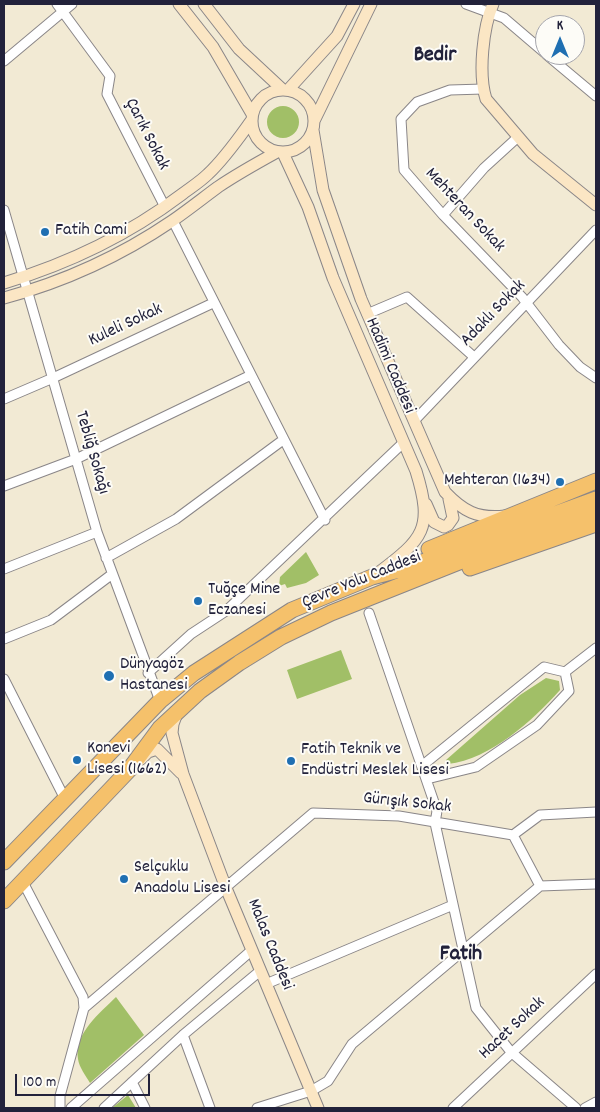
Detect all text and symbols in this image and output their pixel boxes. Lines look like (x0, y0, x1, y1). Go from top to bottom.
north arrow (535, 15, 585, 65)
text: K (557, 16, 563, 36)
district label: Bedir (414, 44, 456, 70)
street label: Çarık Sokak (119, 96, 173, 174)
street label: Mehteran Sokak (419, 164, 509, 258)
place label: Fatih Cami (55, 221, 127, 243)
marker: Fatih Cami (39, 226, 51, 238)
street label: Adaklı Sokak (457, 276, 531, 352)
street label: Kuleli Sokak (86, 299, 166, 353)
street label: Hadimi Caddesi (359, 315, 419, 417)
street label: Tebliğ Sokağı (69, 409, 113, 497)
place label: Mehteran (1634) (444, 471, 550, 493)
marker: Mehteran (1634) (554, 476, 566, 488)
street label: Çevre Yolu Caddesi (299, 547, 425, 615)
place label: Tuğçe Mine Eczanesi (208, 580, 280, 622)
marker: Tuğçe Mine Eczanesi (192, 595, 204, 607)
place label: Dünyagöz Hastanesi (120, 655, 187, 698)
marker: Dünyagöz Hastanesi (102, 669, 116, 683)
place label: Konevi Lisesi (1662) (87, 739, 167, 782)
place label: Fatih Teknik ve Endüstri Meslek Lisesi (301, 740, 449, 782)
marker: Konevi Lisesi (1662) (71, 754, 83, 766)
marker: Fatih Teknik ve Endüstri Meslek Lisesi (285, 755, 297, 767)
street label: Gürışık Sokak (362, 789, 452, 819)
place label: Selçuklu Anadolu Lisesi (134, 858, 230, 901)
marker: Selçuklu Anadolu Lisesi (118, 873, 130, 885)
street label: Malas Caddesi (241, 896, 297, 994)
district label: Fatih (440, 943, 482, 969)
street label: Hacet Sokak (475, 993, 551, 1065)
scale bar (18, 1064, 152, 1096)
text: 100 m (23, 1072, 56, 1094)

